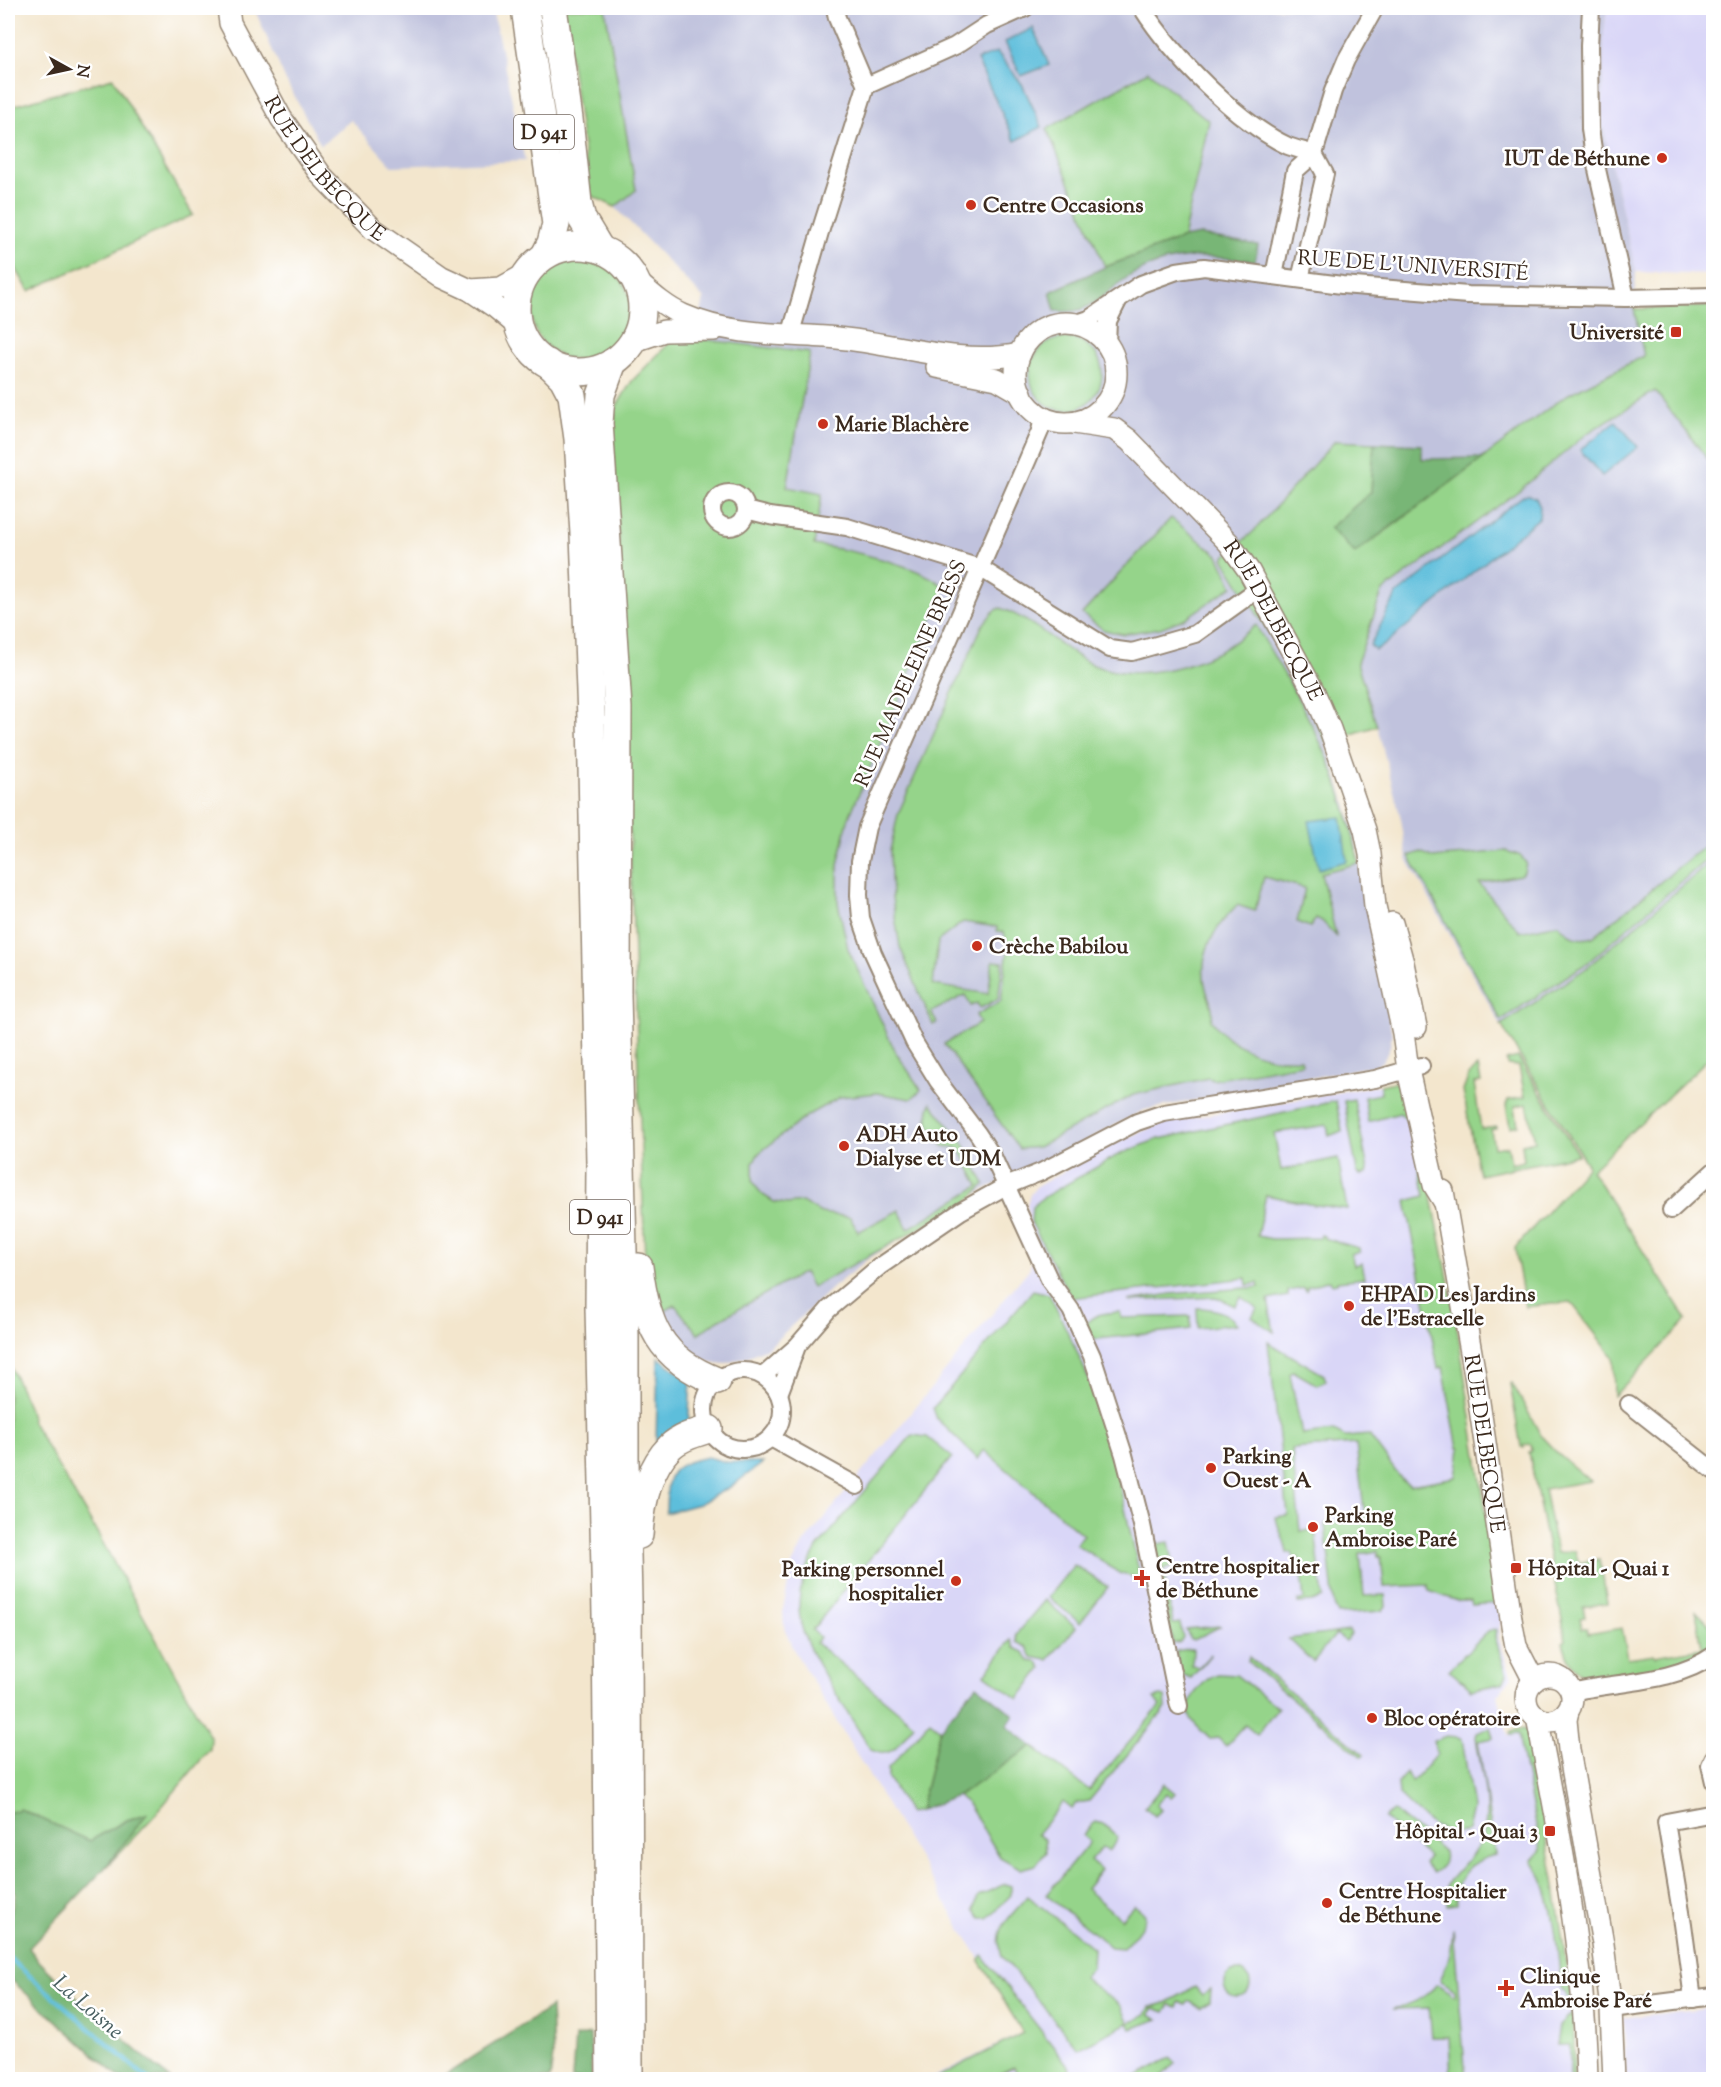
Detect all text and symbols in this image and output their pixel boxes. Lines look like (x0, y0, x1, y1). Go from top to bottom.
north arrow (39, 39, 99, 99)
text: N (69, 63, 94, 79)
street label: RUE DELBECQUE (255, 91, 391, 250)
road number: D 941 (514, 115, 574, 149)
place label: IUT de Béthune (1505, 145, 1650, 175)
marker: IUT de Béthune (1655, 151, 1669, 165)
place label: Centre Occasions (983, 192, 1143, 222)
marker: Centre Occasions (964, 198, 978, 212)
street label: RUE DE L'UNIVERSITÉ (1296, 244, 1530, 290)
place label: Université (1570, 319, 1664, 349)
marker: Université (1669, 325, 1683, 339)
place label: Marie Blachère (835, 411, 969, 441)
marker: Marie Blachère (816, 417, 830, 431)
street label: RUE DELBECQUE (1215, 535, 1329, 706)
street label: RUE MADELEINE BRESS (848, 555, 976, 792)
place label: Crèche Babilou (989, 933, 1129, 963)
marker: Crèche Babilou (970, 939, 984, 953)
place label: ADH Auto Dialyse et UDM (856, 1121, 1002, 1175)
marker: ADH Auto Dialyse et UDM (837, 1139, 851, 1153)
road number: D 941 (570, 1200, 630, 1234)
place label: EHPAD Les Jardins de l'Estracelle (1361, 1281, 1535, 1335)
marker: EHPAD Les Jardins de l'Estracelle (1342, 1299, 1356, 1313)
street label: RUE DELBECQUE (1455, 1352, 1511, 1536)
place label: Parking Ouest - A (1223, 1443, 1312, 1497)
marker: Parking Ouest - A (1204, 1461, 1218, 1475)
place label: Parking Ambroise Paré (1325, 1502, 1457, 1556)
marker: Parking Ambroise Paré (1306, 1520, 1320, 1534)
place label: Centre hospitalier de Béthune (1156, 1553, 1319, 1607)
place label: Hôpital - Quai 1 (1528, 1555, 1670, 1585)
place label: Parking personnel hospitalier (782, 1556, 944, 1610)
marker: Hôpital - Quai 1 (1509, 1561, 1523, 1575)
marker: Centre hospitalier de Béthune (1133, 1569, 1151, 1587)
marker: Parking personnel hospitalier (949, 1574, 963, 1588)
place label: Bloc opératoire (1384, 1705, 1521, 1735)
marker: Bloc opératoire (1365, 1711, 1379, 1725)
place label: Hôpital - Quai 3 (1395, 1818, 1538, 1848)
marker: Hôpital - Quai 3 (1543, 1824, 1557, 1838)
place label: Centre Hospitalier de Béthune (1339, 1878, 1507, 1932)
marker: Centre Hospitalier de Béthune (1320, 1896, 1334, 1910)
place label: Clinique Ambroise Paré (1520, 1963, 1652, 2017)
water label: La Loisne (45, 1968, 130, 2048)
marker: Clinique Ambroise Paré (1497, 1979, 1515, 1997)

